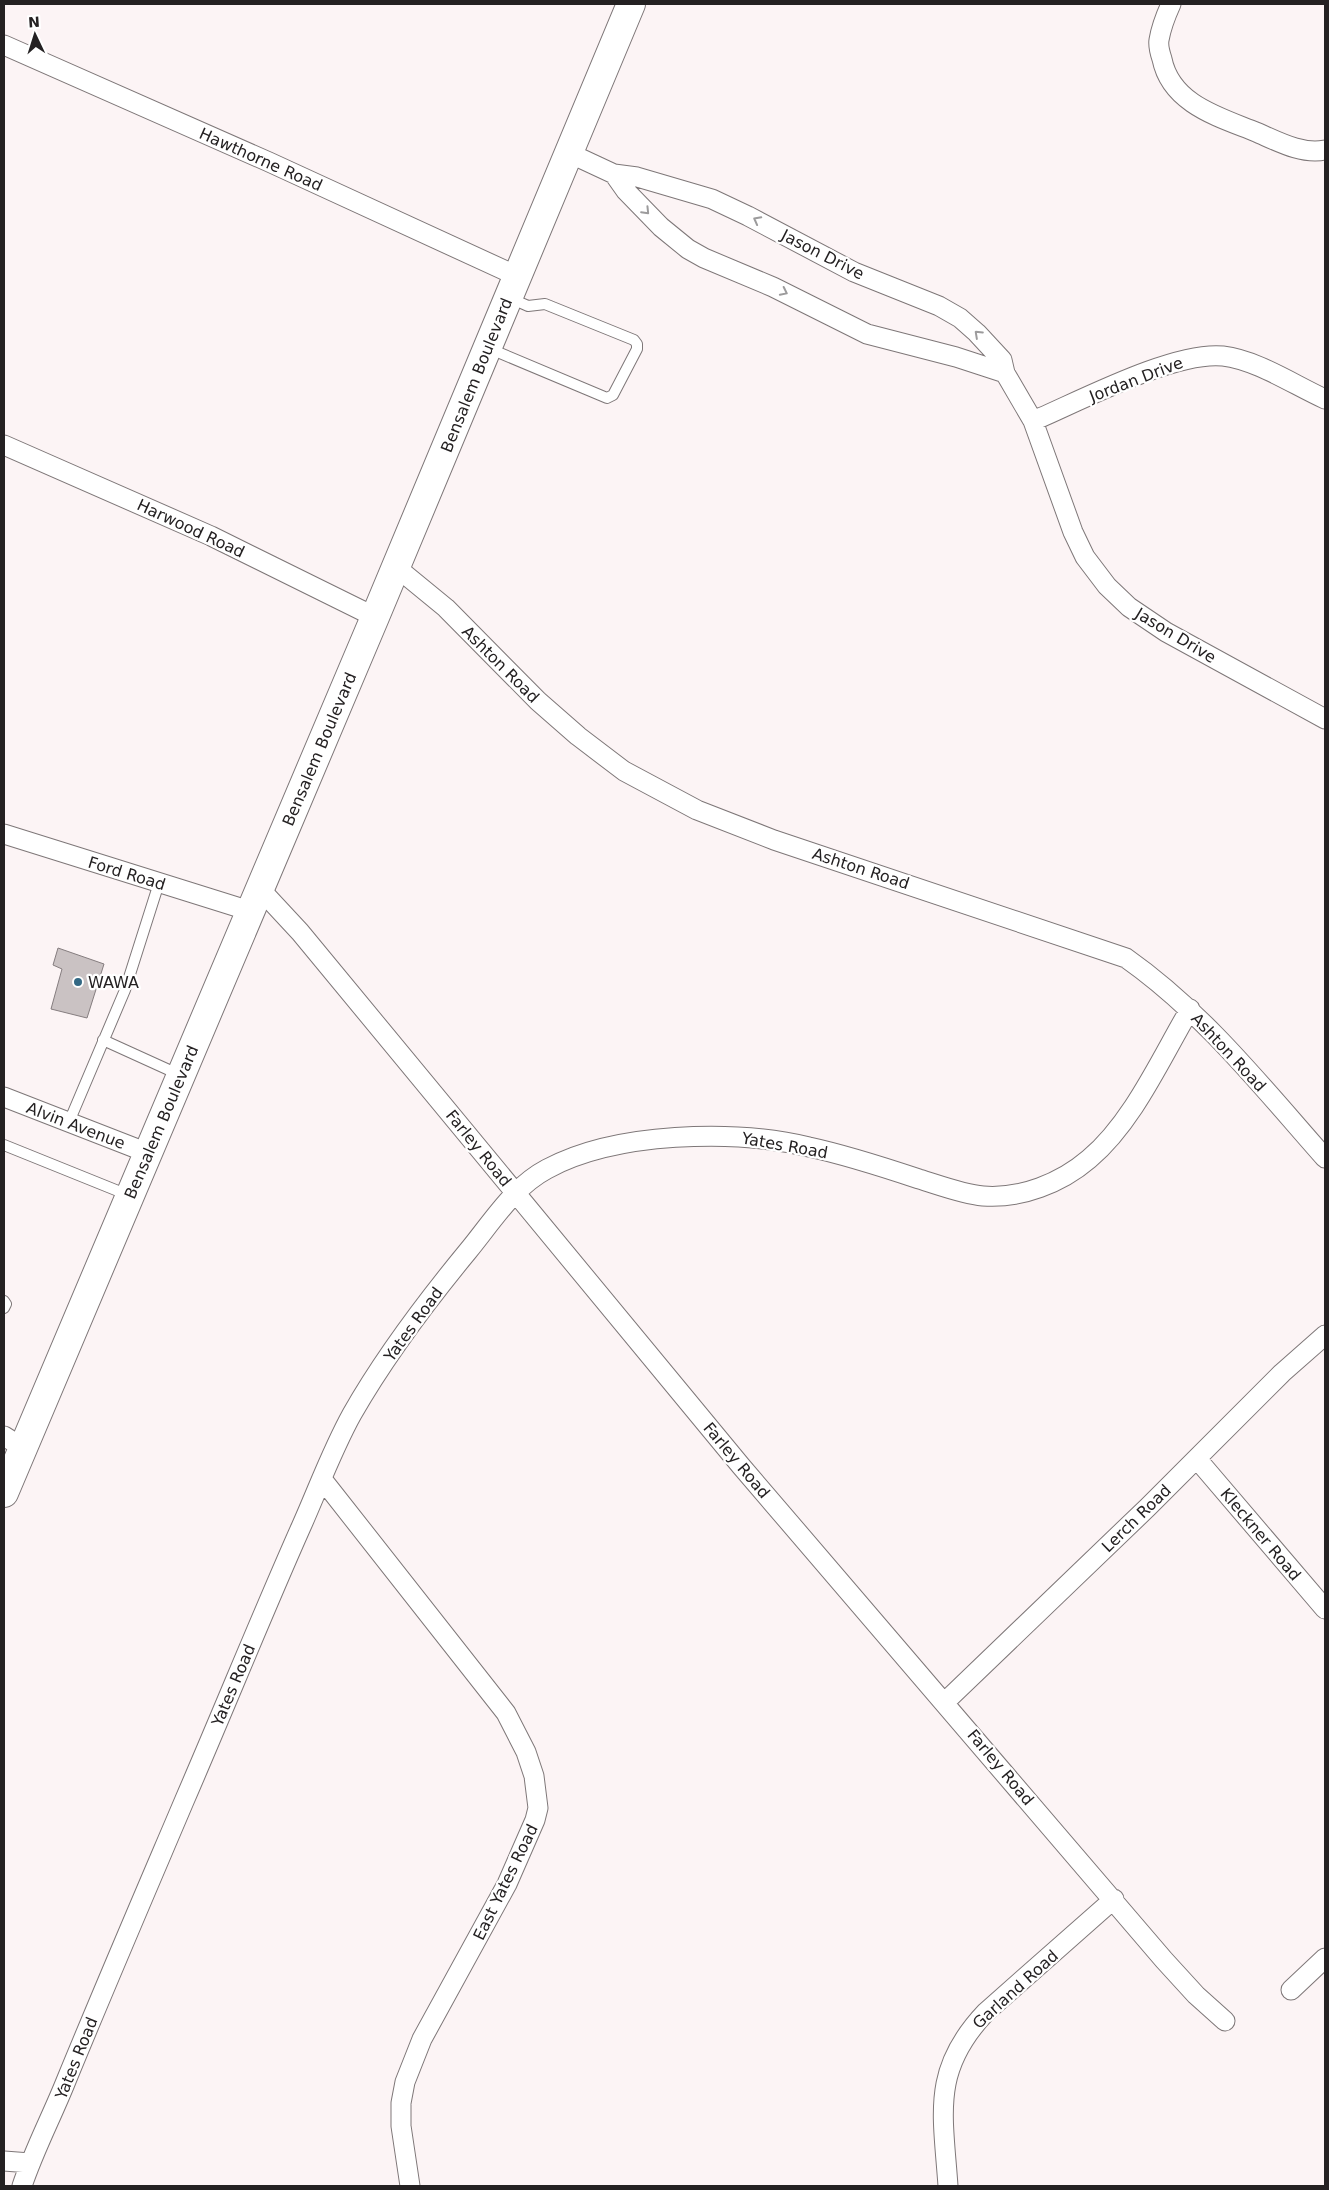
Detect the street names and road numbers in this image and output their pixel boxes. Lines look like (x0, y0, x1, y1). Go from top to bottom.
street label: Hawthorne Road (196, 124, 325, 195)
street label: Jason Drive (777, 225, 867, 283)
street label: Bensalem Boulevard (437, 295, 516, 455)
street label: Jordan Drive (1086, 353, 1186, 406)
street label: Harwood Road (134, 495, 248, 562)
street label: Jason Drive (1131, 603, 1219, 667)
street label: Ashton Road (458, 622, 543, 707)
street label: Bensalem Boulevard (278, 670, 360, 829)
street label: Ashton Road (810, 844, 912, 893)
street label: Ford Road (86, 853, 168, 894)
street label: Ashton Road (1187, 1009, 1270, 1096)
street label: Bensalem Boulevard (120, 1043, 202, 1202)
street label: Alvin Avenue (24, 1098, 128, 1153)
street label: Farley Road (442, 1106, 515, 1190)
street label: Yates Road (739, 1128, 829, 1162)
street label: Yates Road (380, 1283, 447, 1366)
street label: Farley Road (699, 1419, 774, 1502)
street label: Lerch Road (1098, 1481, 1175, 1556)
street label: Kleckner Road (1216, 1484, 1305, 1584)
street label: Yates Road (207, 1641, 259, 1730)
street label: Farley Road (963, 1726, 1038, 1809)
street label: East Yates Road (469, 1821, 542, 1943)
street label: Garland Road (969, 1946, 1062, 2033)
street label: Yates Road (51, 2014, 102, 2103)

